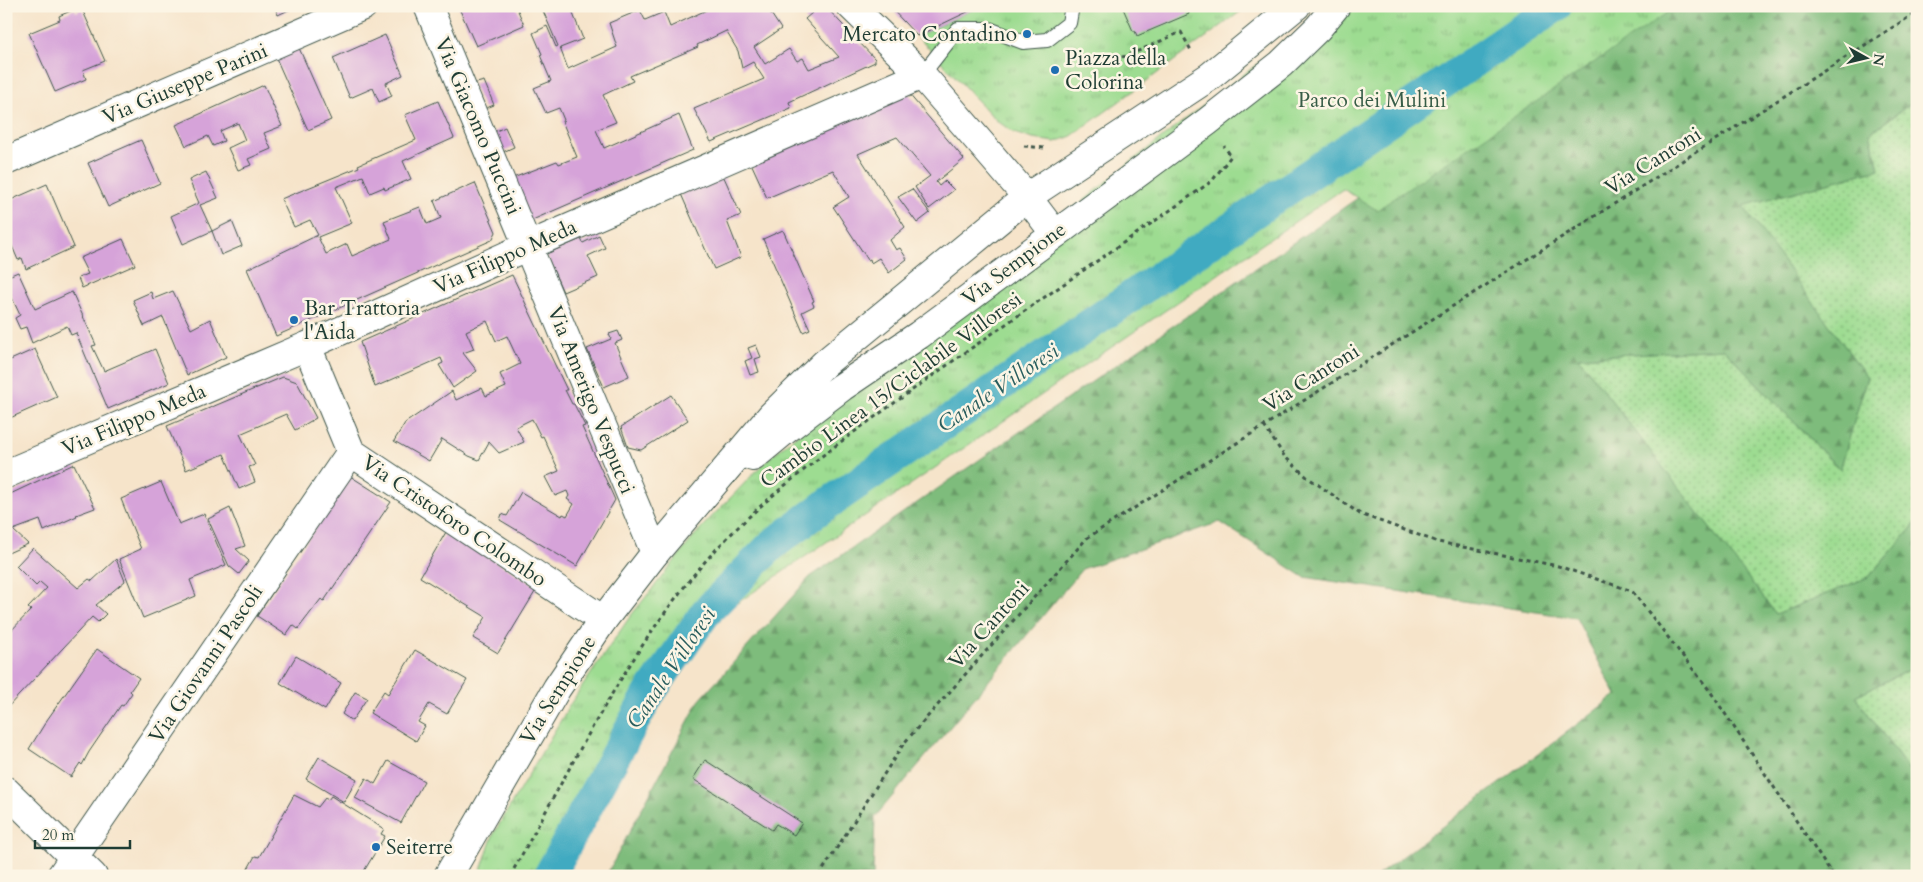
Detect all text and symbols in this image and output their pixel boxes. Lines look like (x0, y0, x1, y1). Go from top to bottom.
place label: Mercato Contadino (842, 20, 1017, 49)
marker: Mercato Contadino (1021, 28, 1033, 40)
north arrow (1840, 32, 1890, 82)
street label: Via Giacomo Puccini (427, 33, 529, 219)
street label: Via Giuseppe Parini (98, 36, 272, 132)
place label: Piazza della Colorina (1065, 44, 1166, 97)
text: N (1868, 52, 1889, 67)
marker: Piazza della Colorina (1049, 64, 1061, 76)
park label: Parco dei Mulini (1298, 86, 1446, 115)
street label: Via Cantoni (1599, 120, 1707, 202)
street label: Via Filippo Meda (429, 212, 581, 302)
street label: Via Sempione (956, 215, 1072, 313)
street label: Cambio Linea 15/Ciclabile Villoresi (754, 285, 1028, 495)
place label: Bar Trattoria l'Aida (304, 294, 420, 347)
street label: Via Amerigo Vespucci (540, 302, 642, 498)
marker: Bar Trattoria l'Aida (288, 314, 300, 326)
water label: Canale Villoresi (931, 336, 1065, 440)
street label: Via Cantoni (1257, 337, 1365, 419)
street label: Via Filippo Meda (57, 377, 211, 463)
street label: Via Cristoforo Colombo (356, 448, 552, 594)
street label: Via Cantoni (942, 575, 1036, 675)
street label: Via Giovanni Pascoli (142, 579, 270, 749)
water label: Canale Villoresi (619, 601, 723, 735)
street label: Via Sempione (513, 630, 603, 750)
scale bar (35, 817, 130, 849)
text: 20 m (42, 825, 74, 845)
place label: Seiterre (386, 833, 453, 862)
marker: Seiterre (370, 841, 382, 853)

